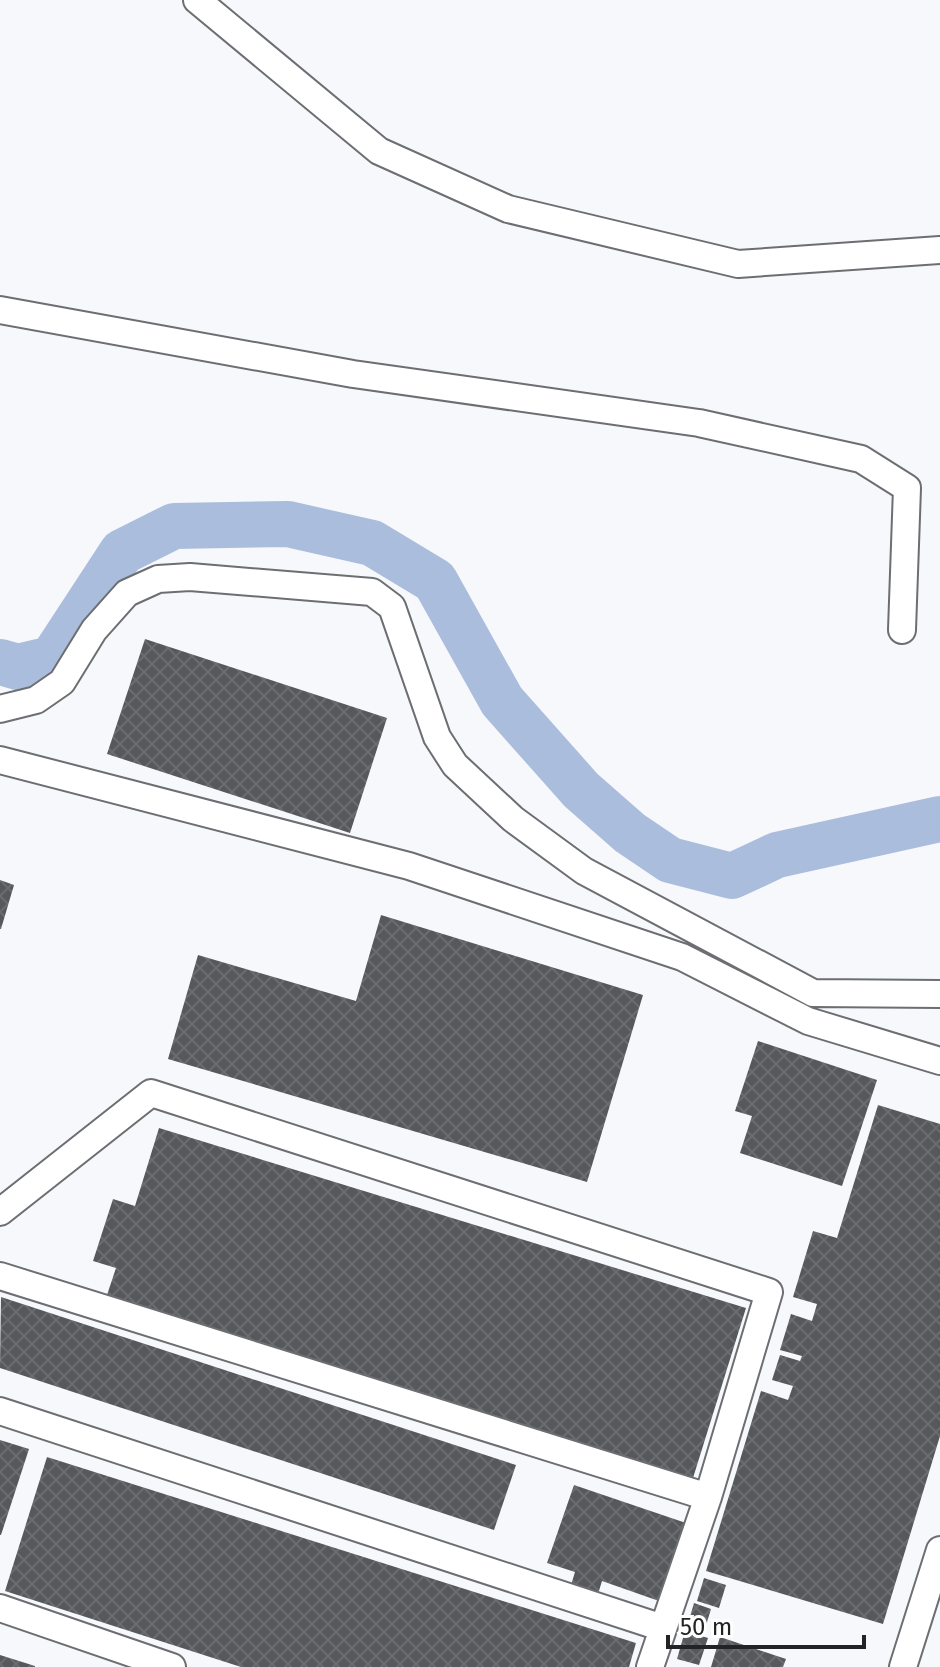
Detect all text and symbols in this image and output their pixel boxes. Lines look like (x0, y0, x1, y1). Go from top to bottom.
scale bar (668, 1599, 864, 1649)
text: 50 m (680, 1613, 732, 1641)

